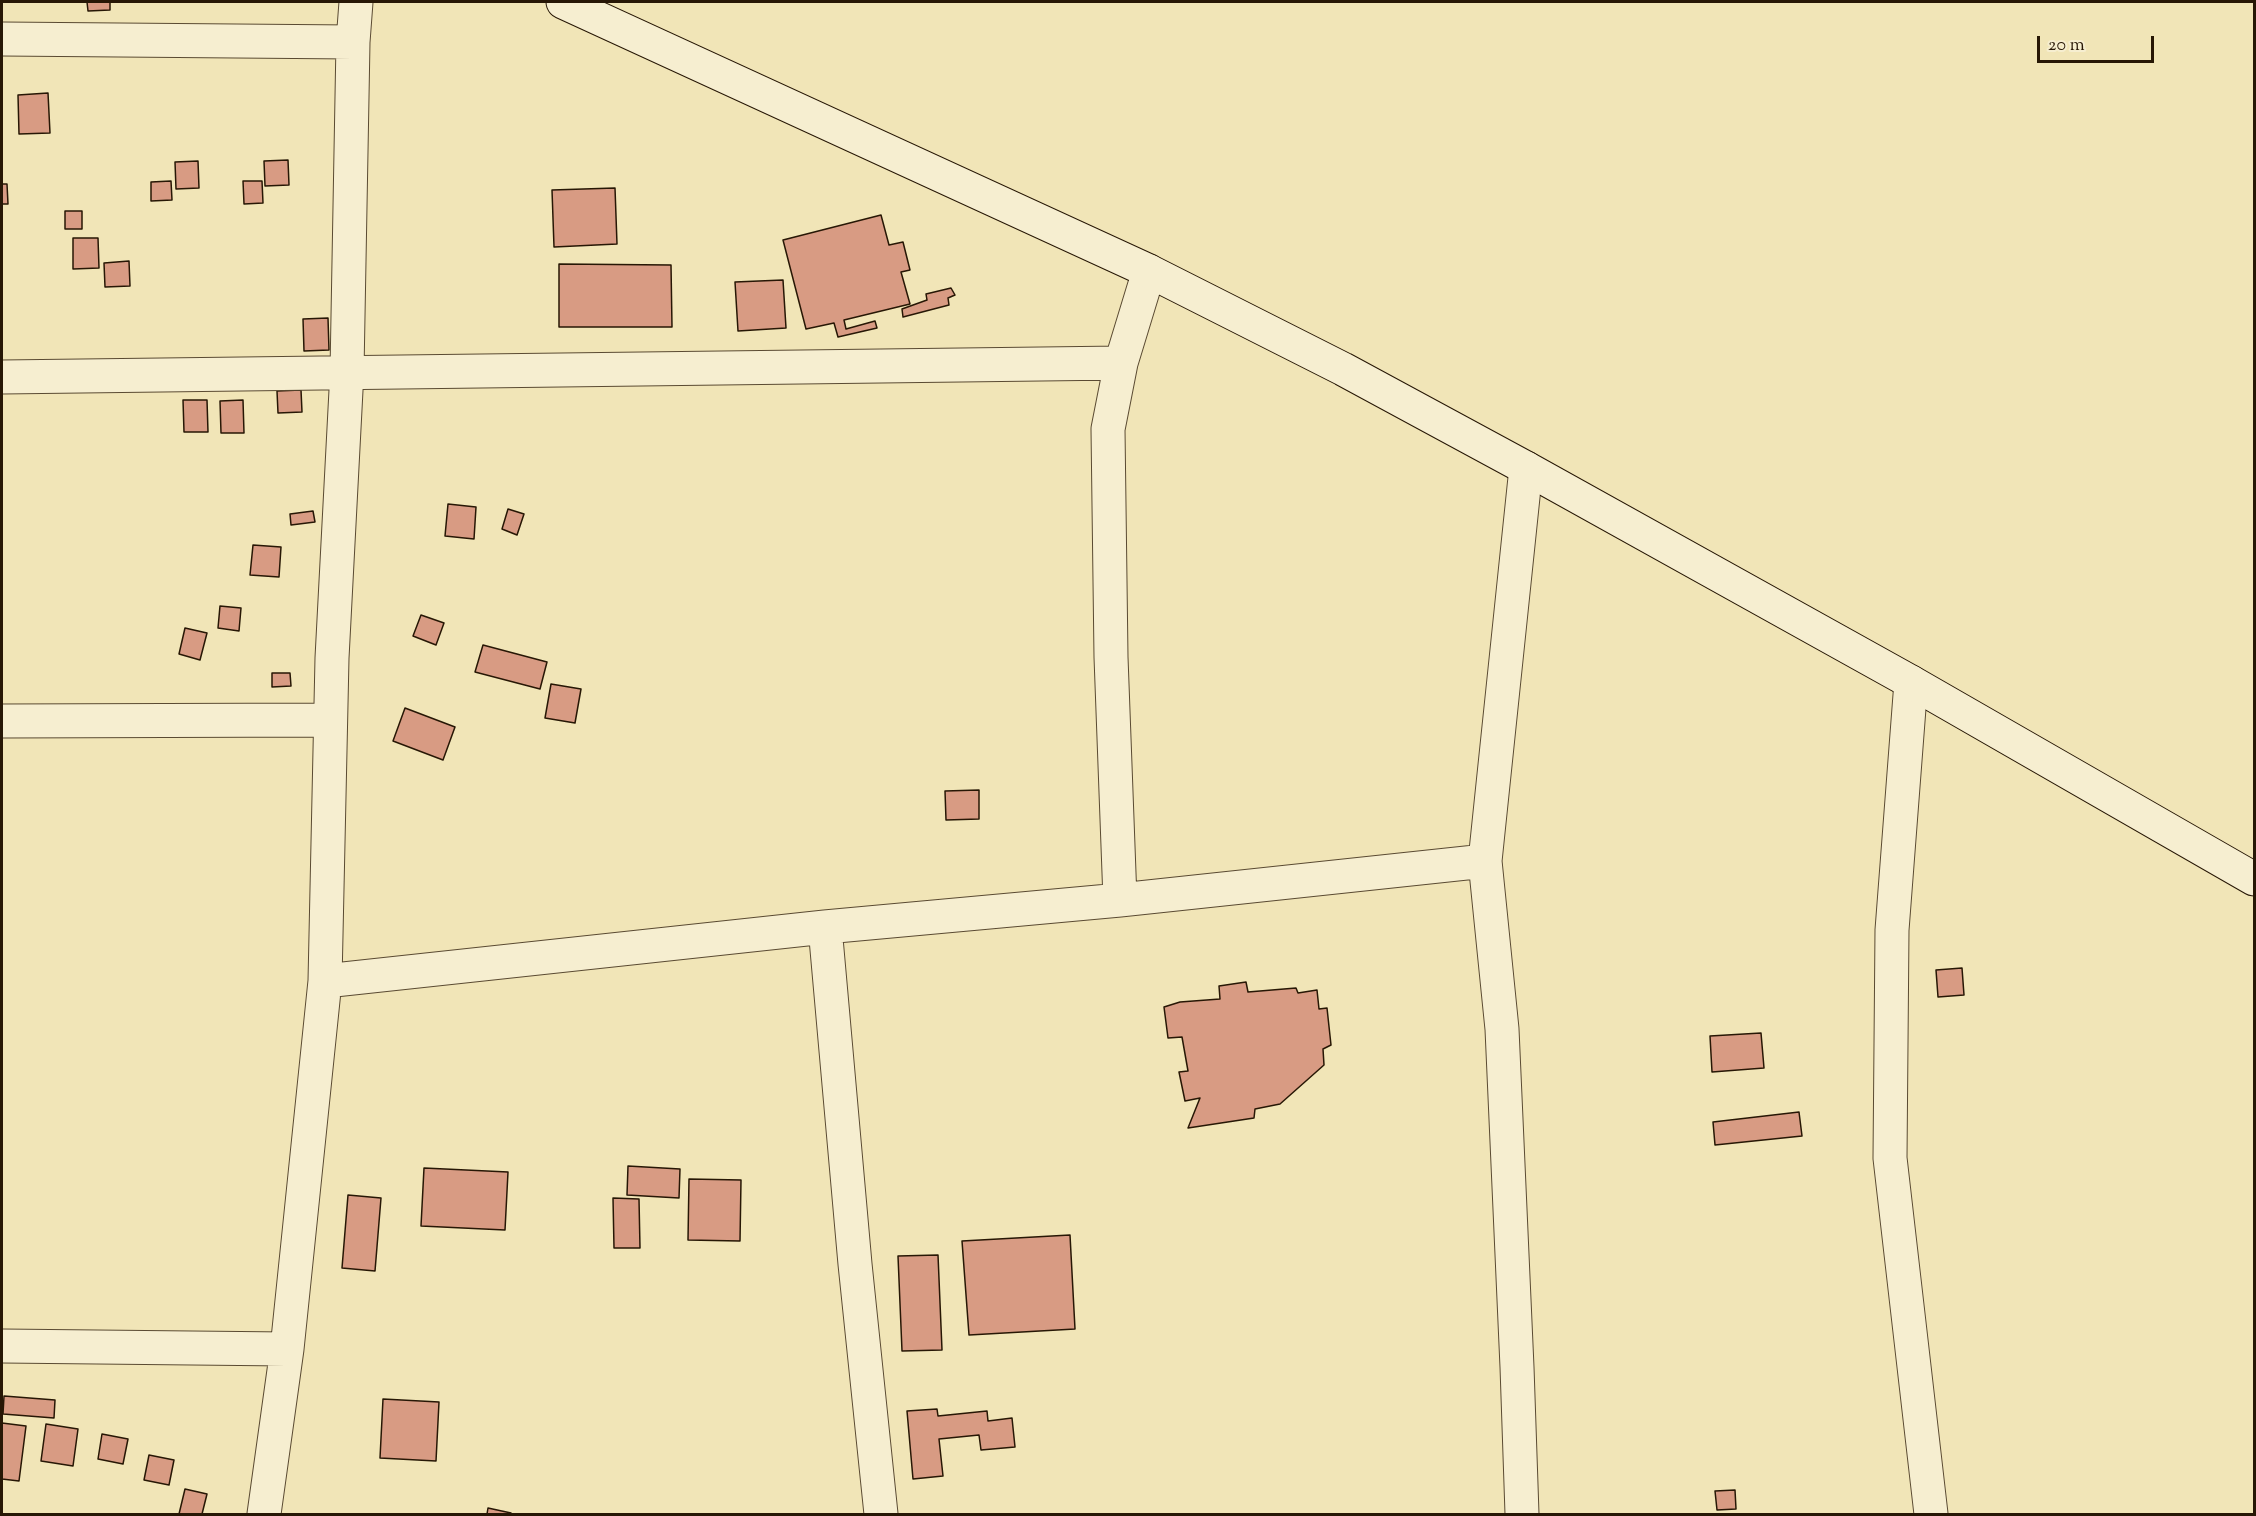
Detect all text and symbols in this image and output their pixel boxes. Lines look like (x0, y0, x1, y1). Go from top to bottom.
scale bar (2040, 24, 2157, 62)
text: 20 m (2048, 33, 2085, 59)

